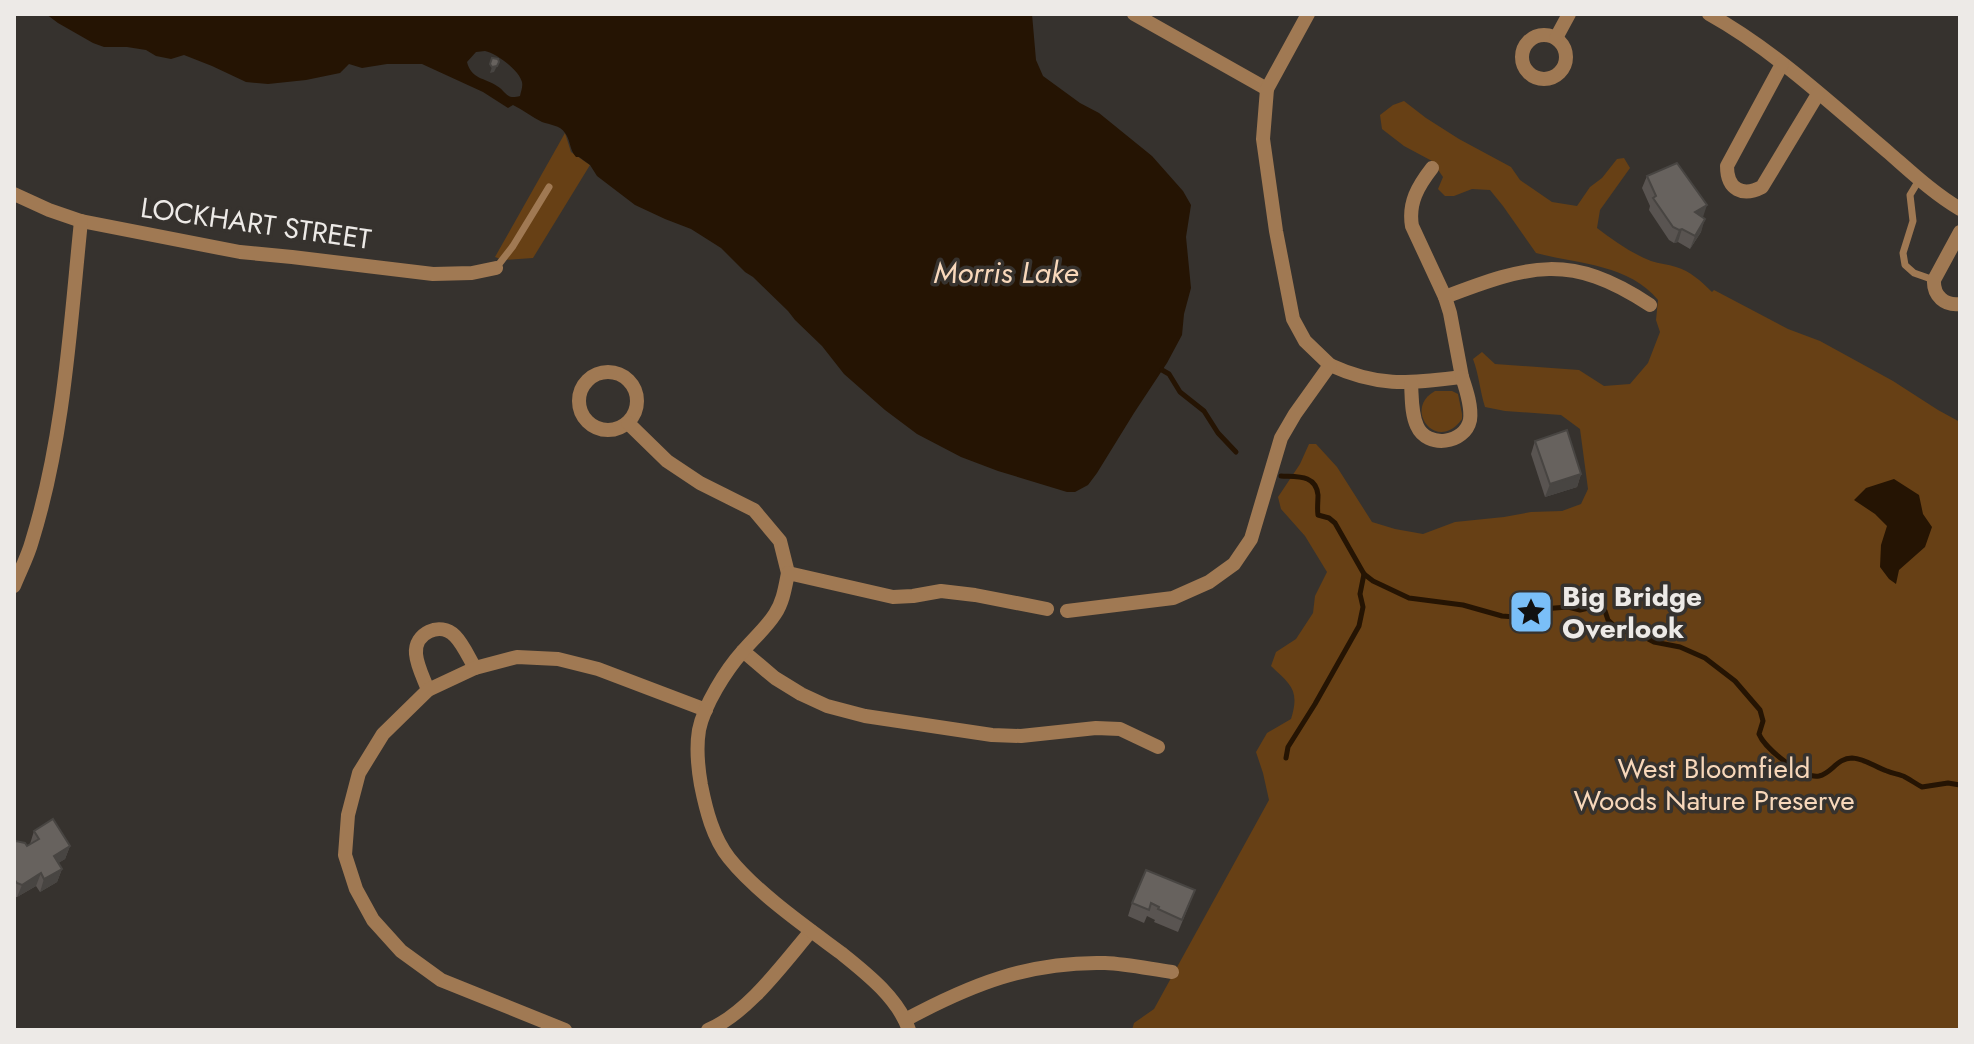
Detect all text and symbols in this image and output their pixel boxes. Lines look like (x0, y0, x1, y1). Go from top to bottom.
street label: LOCKHART STREET (138, 187, 374, 260)
water label: Morris Lake (934, 251, 1078, 294)
place label: Big Bridge Overlook (1562, 576, 1702, 649)
place icon: Big Bridge Overlook (1507, 588, 1555, 636)
park label: West Bloomfield Woods Nature Preserve (1573, 748, 1855, 821)

